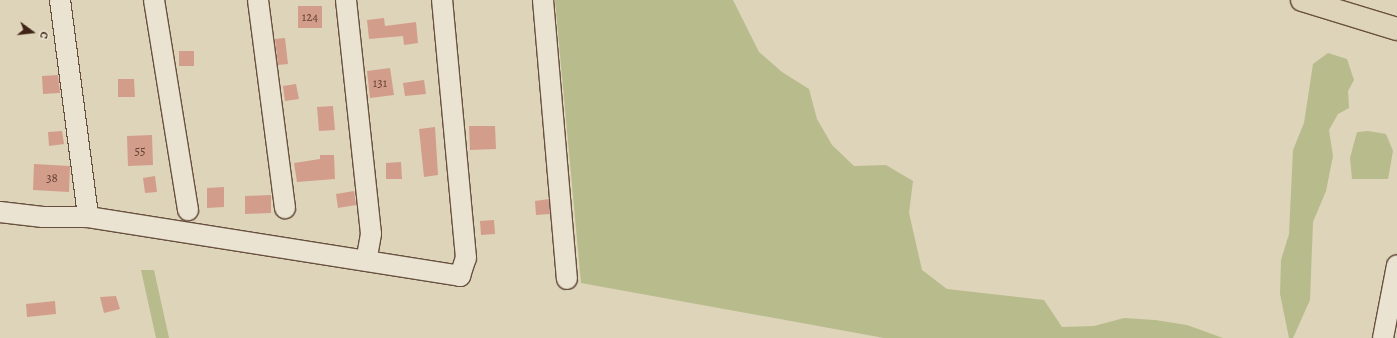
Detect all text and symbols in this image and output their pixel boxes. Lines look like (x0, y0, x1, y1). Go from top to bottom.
house number: 124 (302, 9, 318, 25)
north arrow (12, 12, 52, 52)
text: С (36, 30, 52, 40)
house number: 131 (373, 75, 387, 91)
house number: 55 (134, 143, 146, 159)
house number: 38 (46, 170, 58, 186)

